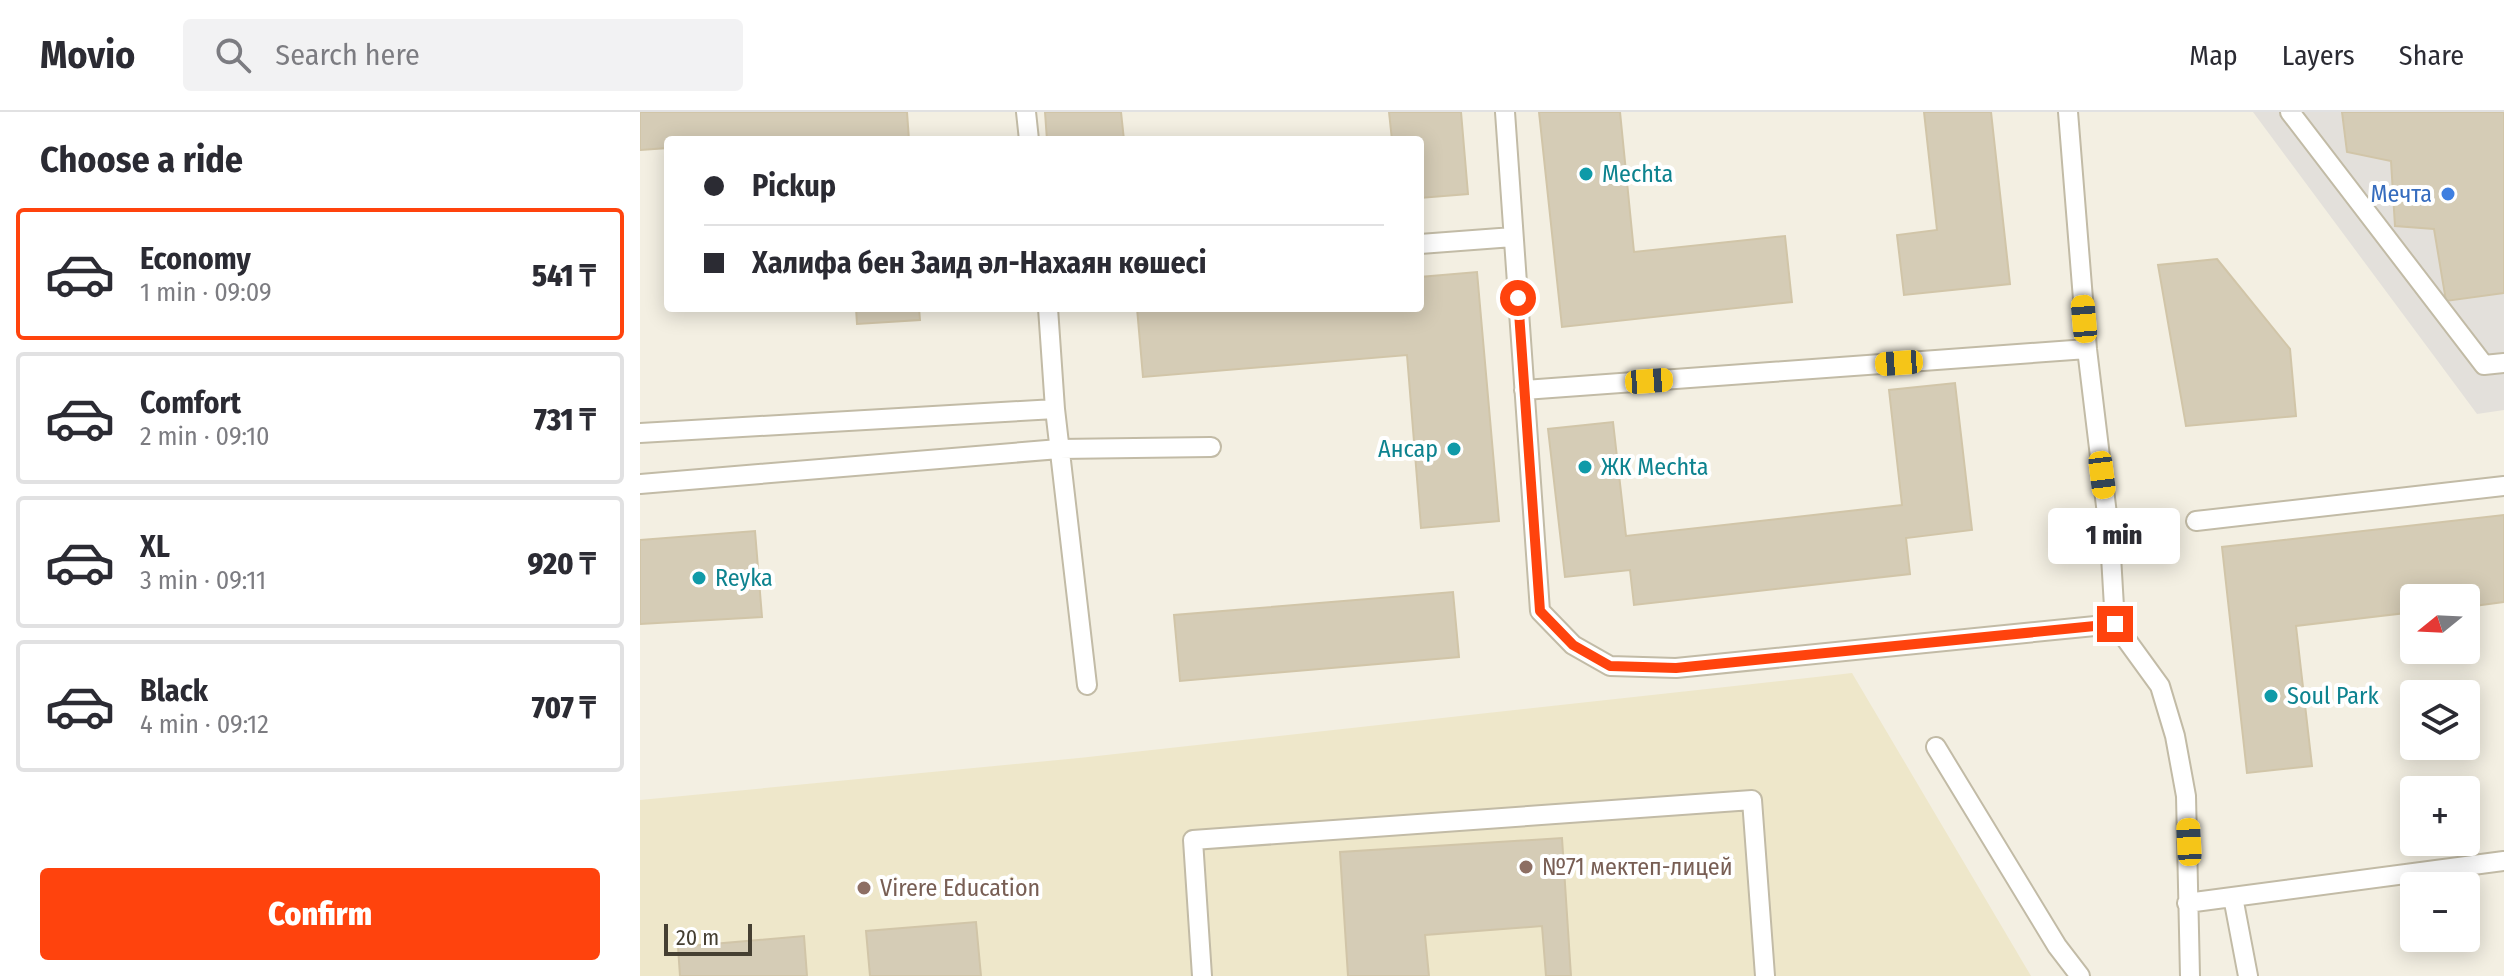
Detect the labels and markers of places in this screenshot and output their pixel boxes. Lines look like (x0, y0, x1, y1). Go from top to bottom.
place label: Mechta (1602, 160, 1673, 188)
marker: Mechta (1577, 165, 1595, 183)
place label: Мечта (2371, 180, 2432, 208)
marker: Мечта (2439, 185, 2457, 203)
place label: Ансар (1378, 435, 1438, 463)
marker: Ансар (1445, 440, 1463, 458)
place label: ЖК Mechta (1601, 453, 1709, 481)
marker: ЖК Mechta (1576, 458, 1594, 476)
place label: Reyka (715, 564, 773, 592)
marker: Reyka (690, 569, 708, 587)
place label: Soul Park (2287, 682, 2379, 710)
marker: Soul Park (2262, 687, 2280, 705)
place label: №71 мектеп-лицей (1542, 853, 1733, 881)
marker: №71 мектеп-лицей (1517, 858, 1535, 876)
place label: Virere Education (880, 874, 1040, 902)
marker: Virere Education (855, 879, 873, 897)

